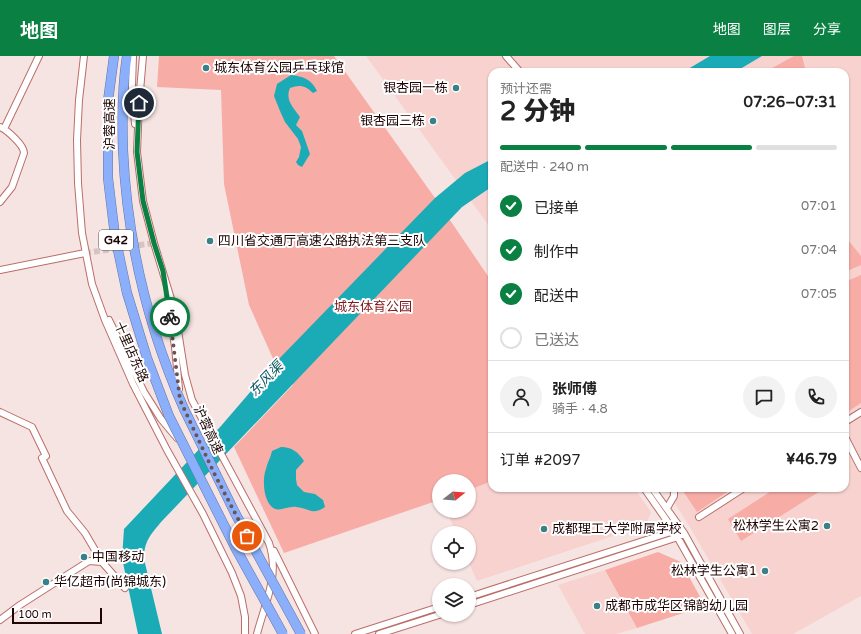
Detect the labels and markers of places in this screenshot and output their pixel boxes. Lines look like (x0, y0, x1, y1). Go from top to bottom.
place label: 城东体育公园乒乓球馆 (214, 60, 344, 76)
marker: 城东体育公园乒乓球馆 (201, 63, 211, 73)
place label: 银杏园一栋 (383, 80, 448, 96)
marker: 银杏园一栋 (451, 83, 461, 93)
pin (122, 86, 156, 120)
place label: 银杏园三栋 (360, 113, 425, 129)
marker: 银杏园三栋 (428, 116, 438, 126)
place label: 四川省交通厅高速公路执法第三支队 (218, 233, 426, 249)
marker: 四川省交通厅高速公路执法第三支队 (205, 236, 215, 246)
place label: 松林学生公寓2 (733, 518, 819, 534)
pin (230, 519, 264, 553)
place label: 成都理工大学附属学校 (552, 521, 682, 537)
marker: 松林学生公寓2 (822, 521, 832, 531)
marker: 成都理工大学附属学校 (539, 524, 549, 534)
place label: 中国移动 (92, 549, 144, 565)
marker: 中国移动 (79, 552, 89, 562)
place label: 松林学生公寓1 (671, 563, 757, 579)
marker: 松林学生公寓1 (760, 566, 770, 576)
place label: 华亿超市(尚锦城东) (54, 574, 166, 590)
marker: 华亿超市(尚锦城东) (41, 577, 51, 587)
place label: 成都市成华区锦韵幼儿园 (605, 598, 748, 614)
marker: 成都市成华区锦韵幼儿园 (592, 601, 602, 611)

